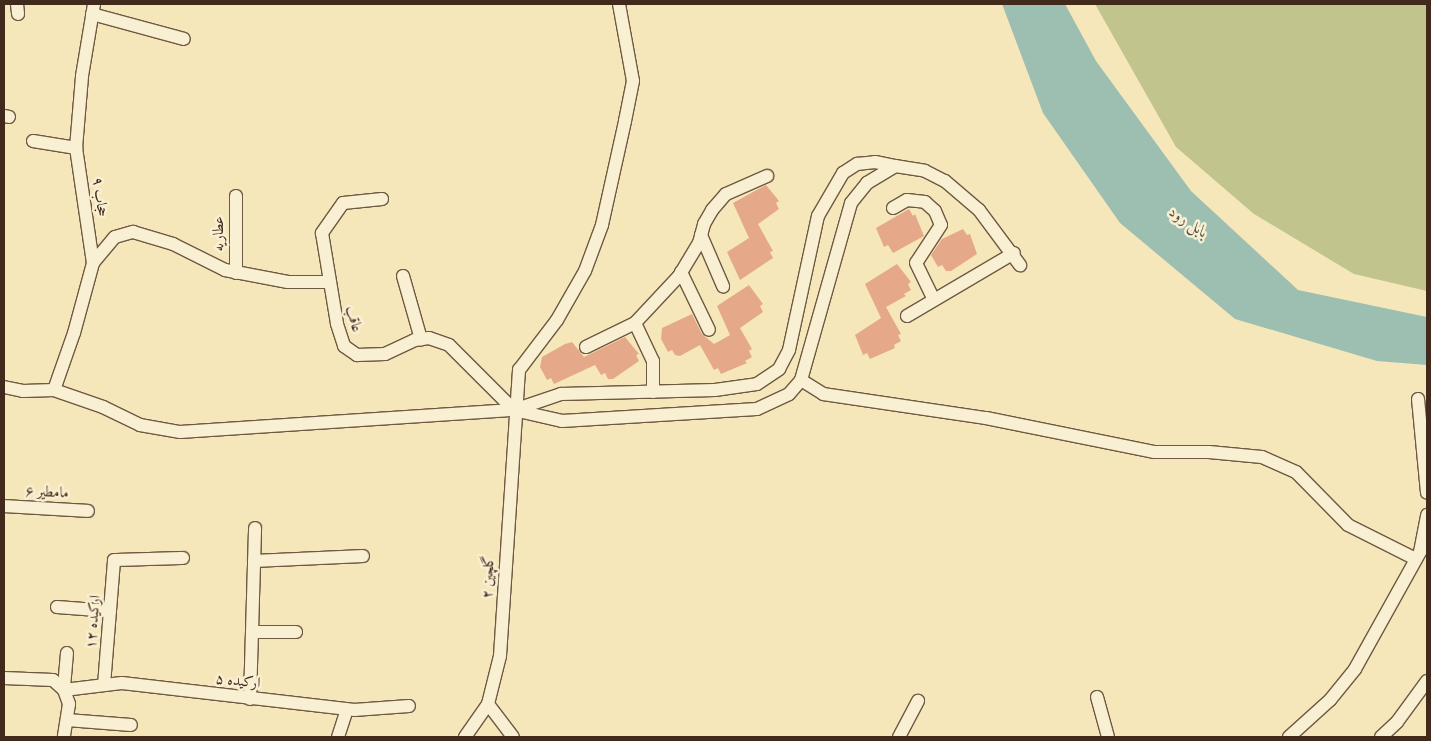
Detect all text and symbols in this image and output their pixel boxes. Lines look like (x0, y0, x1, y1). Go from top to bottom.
street label: حجاب ۹ (88, 176, 112, 218)
water label: بابل رود (1165, 203, 1211, 243)
street label: عطاریه (210, 216, 228, 252)
street label: عاقب (342, 304, 366, 334)
street label: مامطیر ۶ (25, 482, 69, 502)
street label: گلچین ۲ (478, 555, 498, 599)
street label: ارکیده ۱۲ (82, 594, 104, 650)
street label: ارکیده ۵ (215, 670, 261, 692)

